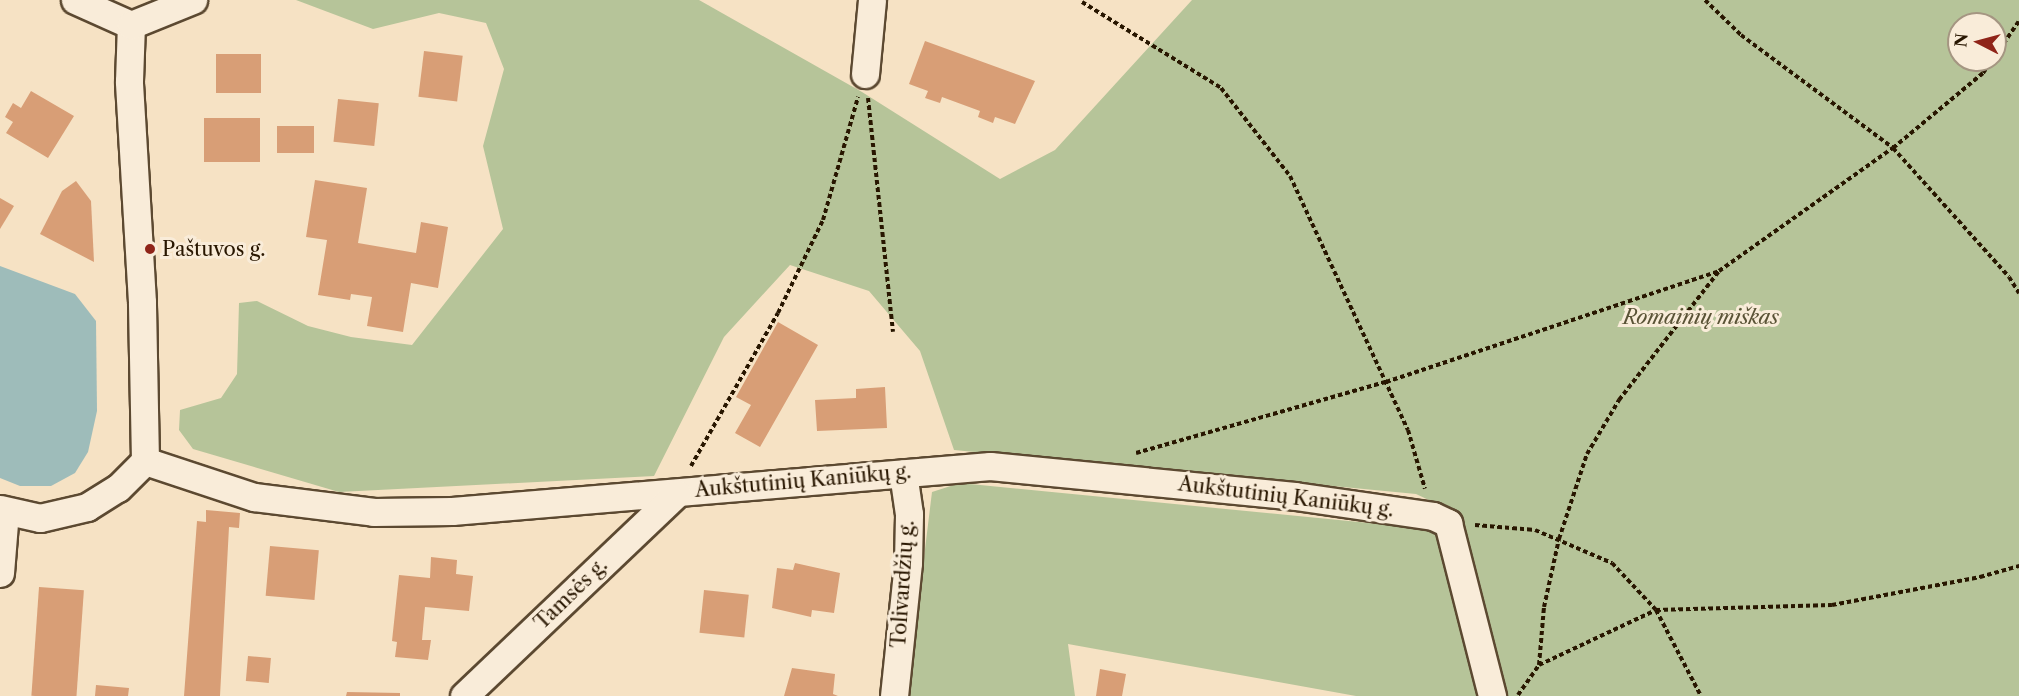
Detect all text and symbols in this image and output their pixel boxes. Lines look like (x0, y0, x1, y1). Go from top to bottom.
north arrow (1947, 12, 2007, 72)
text: N (1950, 32, 1972, 48)
place label: Paštuvos g. (162, 237, 266, 261)
marker: Paštuvos g. (143, 242, 157, 256)
park label: Romainių miškas (1623, 305, 1779, 329)
street label: Aukštutinių Kaniūkų g. (694, 460, 912, 502)
street label: Aukštutinių Kaniūkų g. (1177, 472, 1395, 522)
street label: Tolivardžių g. (887, 519, 919, 649)
street label: Tamsės g. (530, 553, 612, 635)

